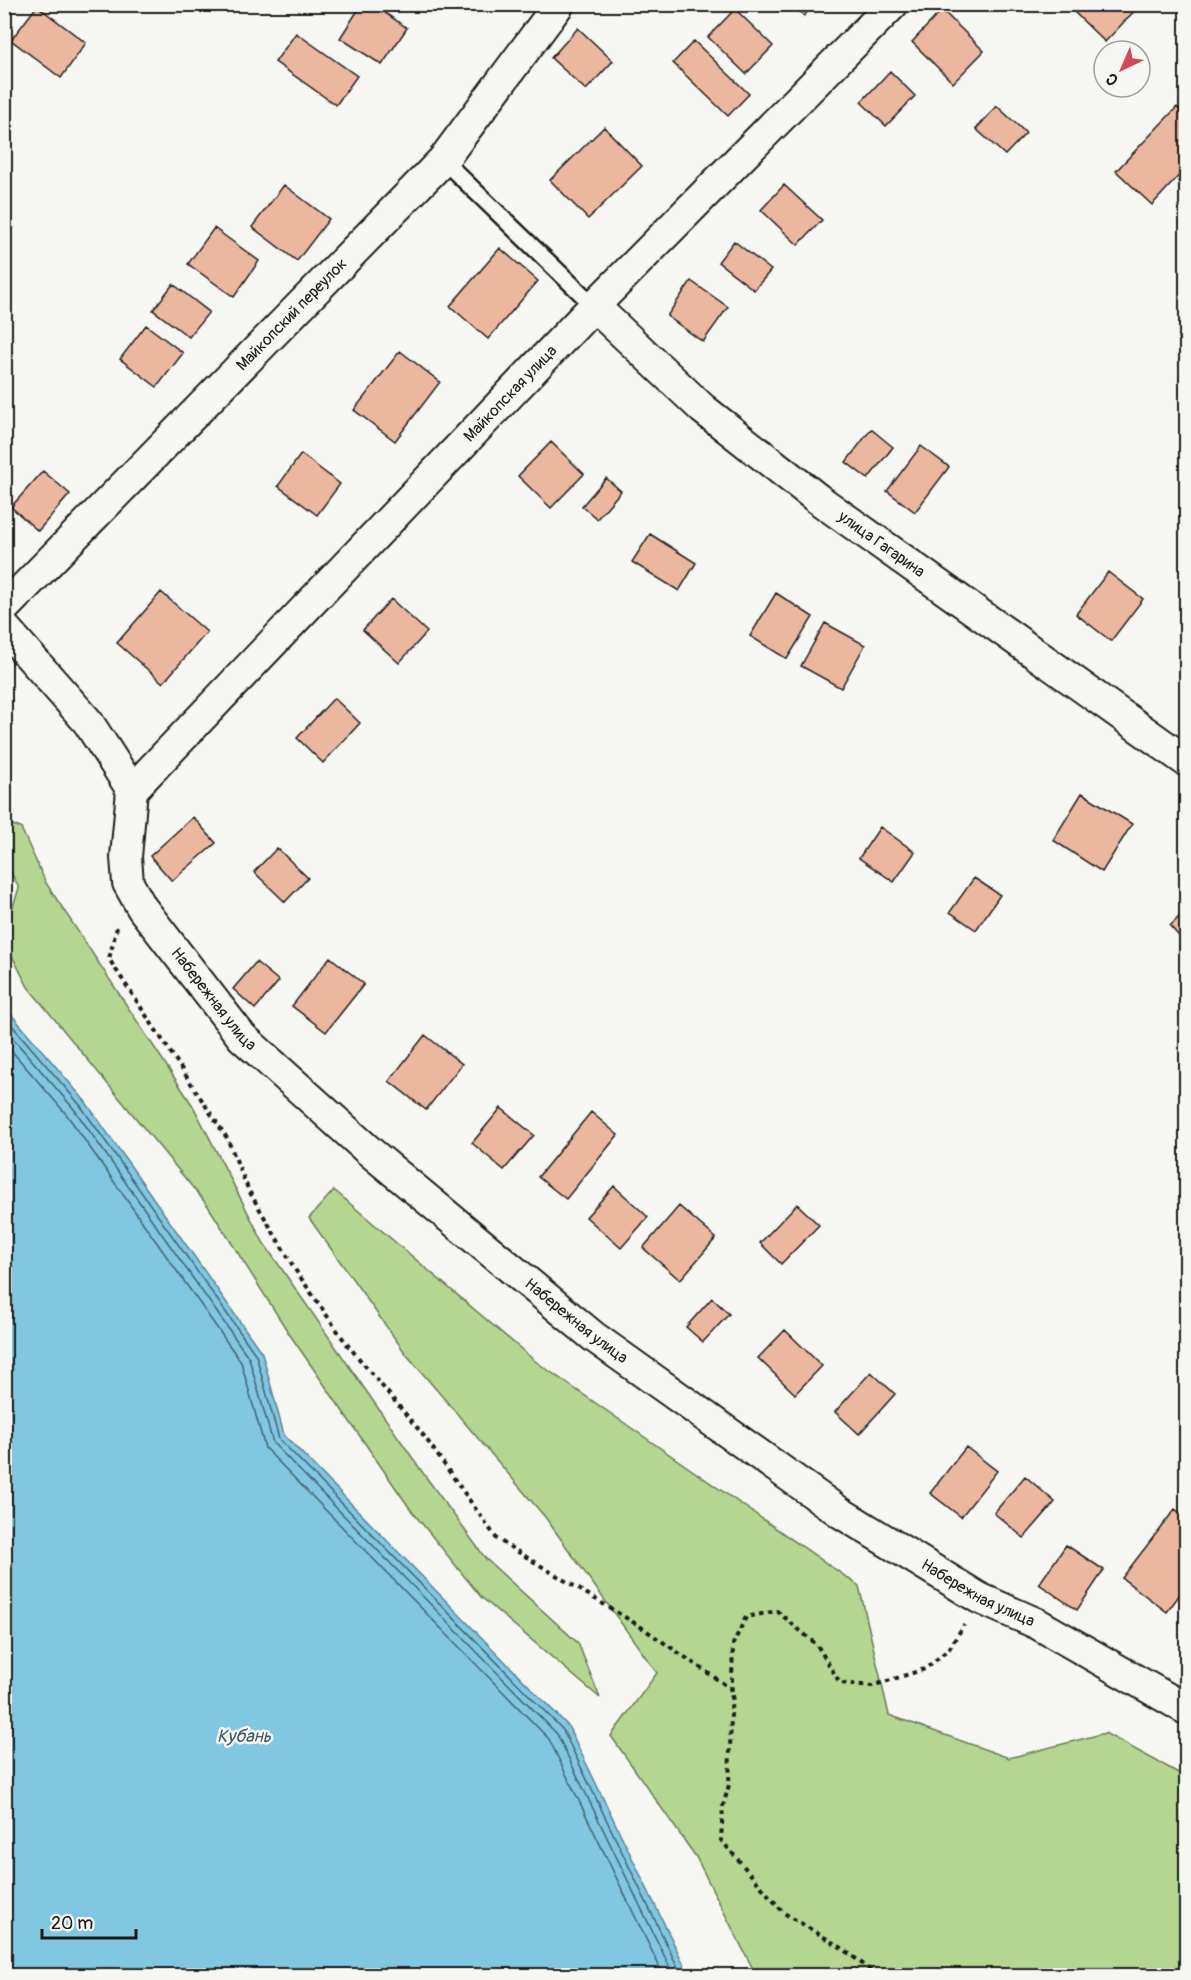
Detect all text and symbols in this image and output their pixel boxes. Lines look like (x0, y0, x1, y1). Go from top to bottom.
north arrow (1092, 39, 1152, 99)
text: С (1102, 68, 1123, 90)
street label: Майкопский переулок (232, 254, 351, 375)
street label: Майкопская улица (459, 341, 561, 446)
street label: улица Гагарина (834, 506, 929, 582)
street label: Набережная улица (166, 944, 261, 1055)
street label: Набережная улица (521, 1274, 632, 1368)
street label: Набережная улица (917, 1555, 1038, 1631)
water label: Кубань (217, 1725, 272, 1748)
scale bar (42, 1902, 136, 1940)
text: 20 m (51, 1912, 93, 1935)

